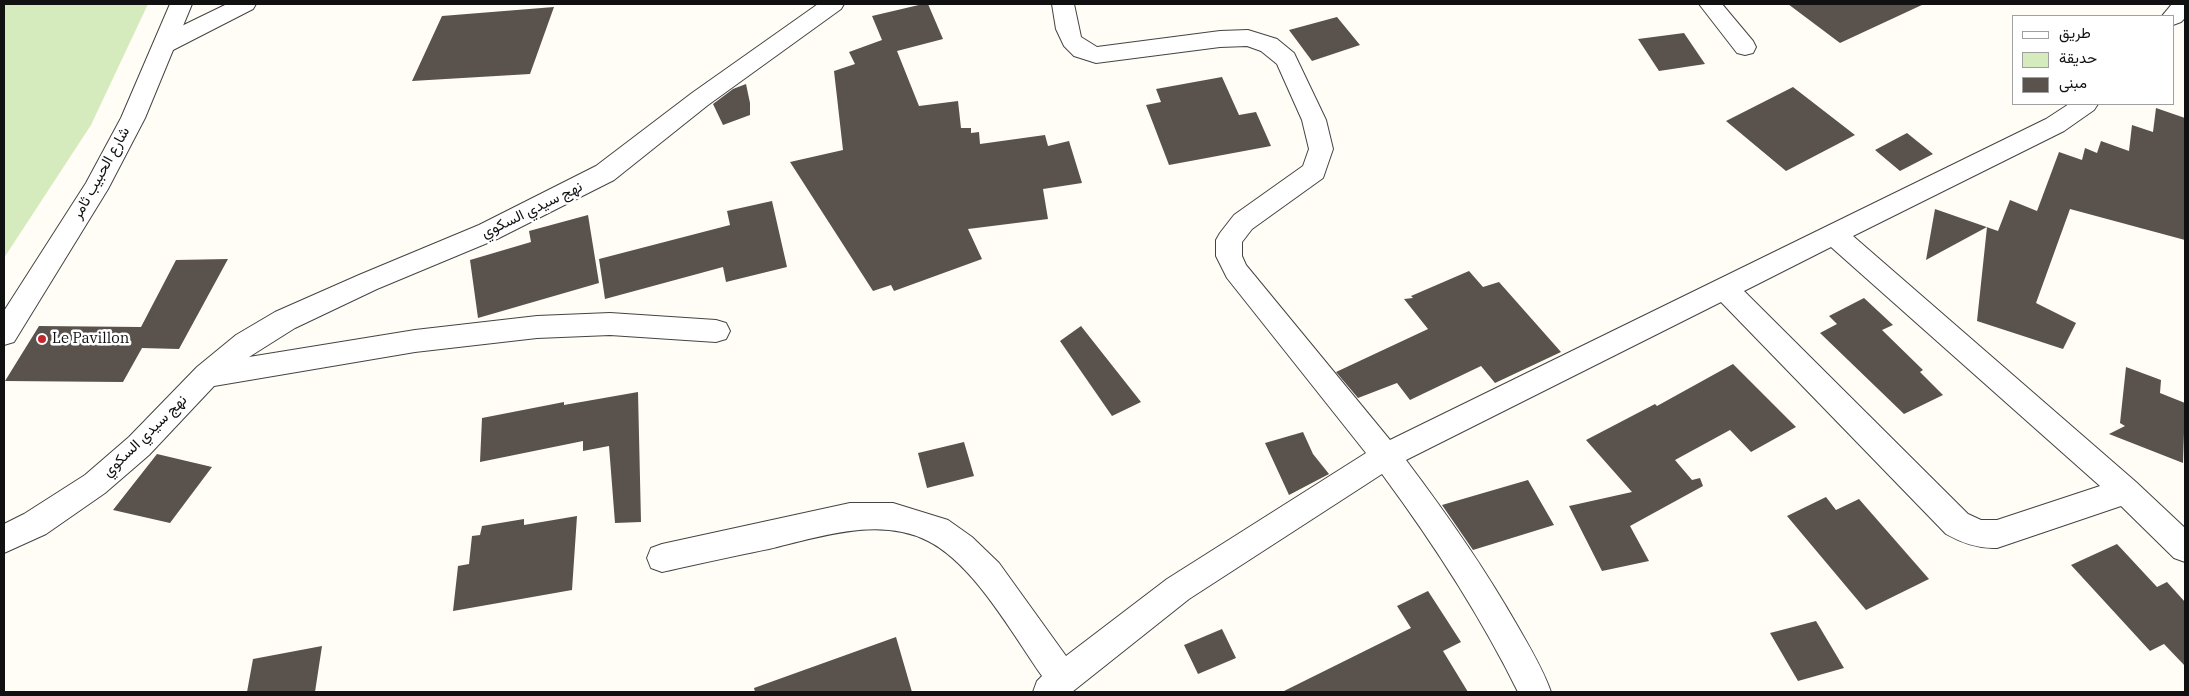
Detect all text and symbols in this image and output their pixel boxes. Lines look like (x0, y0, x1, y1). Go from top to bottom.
legend (2012, 15, 2174, 105)
text: طريق (2059, 23, 2091, 42)
text: حديقة (2059, 48, 2097, 67)
text: مبنى (2059, 73, 2087, 92)
street label: شارع الحبيب ثامر (68, 124, 134, 222)
street label: نهج سيدي السكوي (479, 178, 585, 242)
place label: Le Pavillon (52, 330, 129, 348)
marker: Le Pavillon (36, 333, 48, 345)
street label: نهج سيدي السكوي (99, 391, 191, 481)

